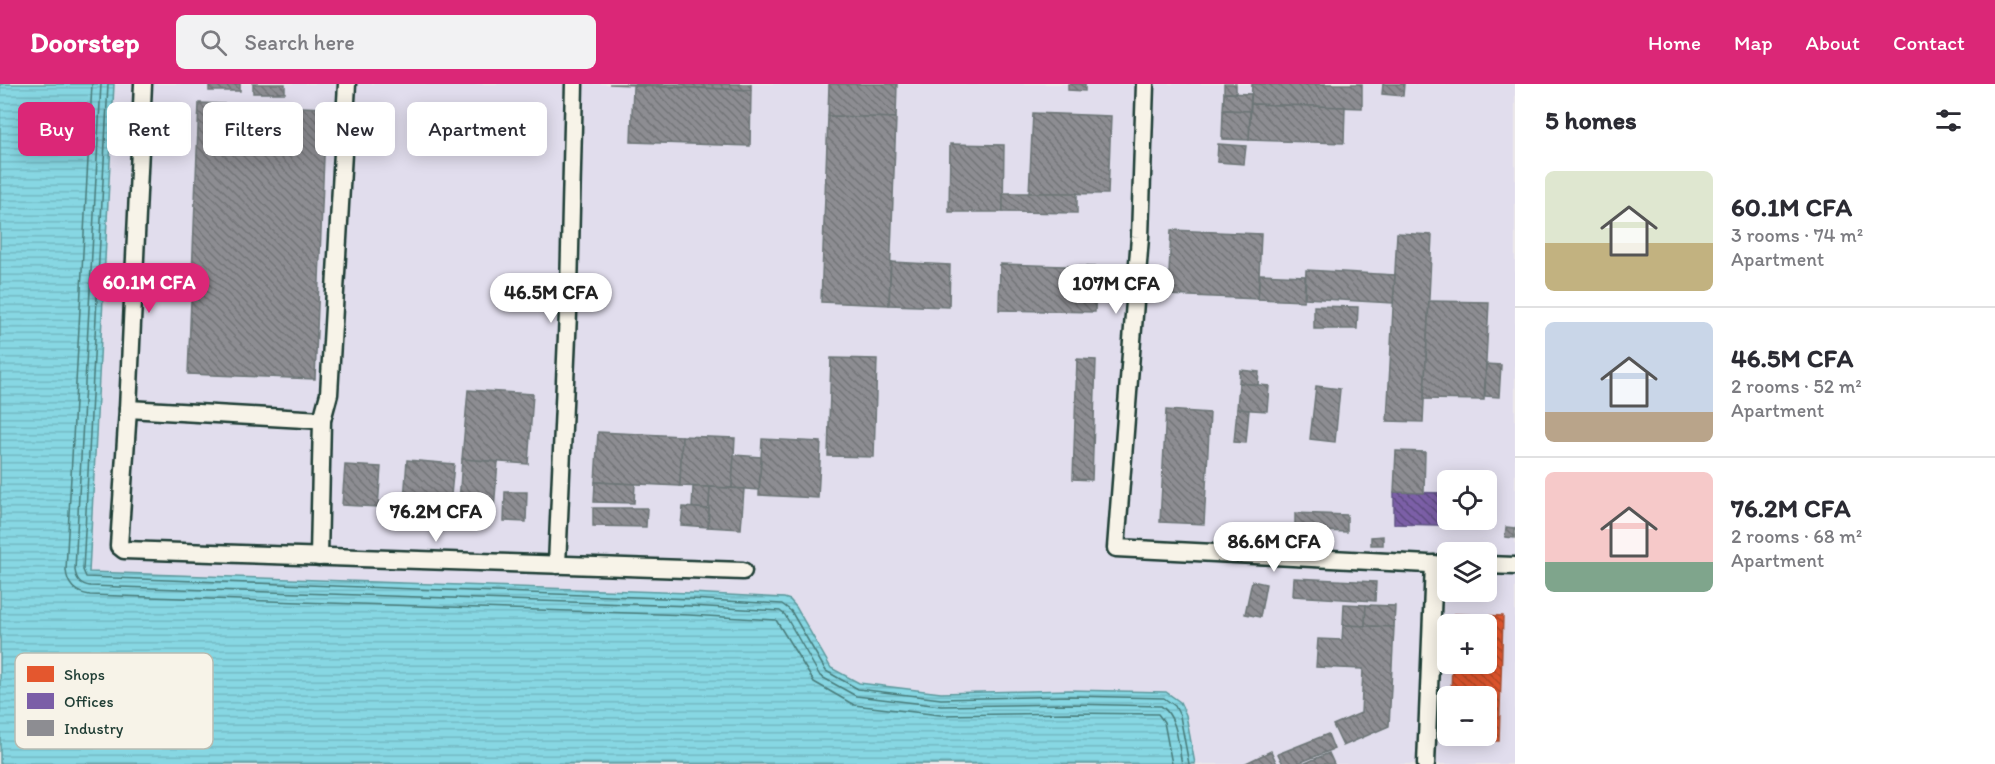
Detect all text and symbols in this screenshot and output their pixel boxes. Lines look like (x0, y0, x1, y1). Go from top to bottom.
search box (176, 15, 596, 69)
text: Doorstep (30, 25, 140, 59)
icon: search (197, 26, 230, 59)
text: Search here (245, 29, 355, 56)
text: Home (1648, 30, 1701, 55)
text: Map (1734, 30, 1773, 55)
text: About (1806, 30, 1860, 55)
text: Contact (1893, 30, 1965, 55)
chip: Buy (18, 102, 95, 156)
chip: Rent (107, 102, 191, 156)
chip: Filters (203, 102, 303, 156)
chip: New (315, 102, 395, 156)
chip: Apartment (407, 102, 547, 156)
text: 5 homes (1545, 104, 1637, 136)
icon: filters (1932, 104, 1965, 137)
text: 60.1M CFA (1731, 191, 1852, 223)
icon: home (1593, 195, 1665, 267)
text: 3 rooms · 74 m² (1731, 223, 1863, 247)
text: Apartment (1731, 247, 1824, 271)
pin: 60.1M CFA (80, 263, 218, 314)
pin: 107M CFA (1054, 264, 1178, 315)
text: 60.1M CFA (102, 270, 196, 294)
text: 107M CFA (1072, 271, 1160, 295)
pin: 46.5M CFA (482, 273, 620, 324)
text: 46.5M CFA (504, 280, 598, 304)
text: 46.5M CFA (1731, 342, 1853, 374)
icon: home (1593, 346, 1665, 418)
text: 2 rooms · 52 m² (1731, 374, 1862, 398)
text: Apartment (1731, 398, 1824, 422)
map controls (1437, 470, 1497, 746)
button: locate (1437, 470, 1497, 530)
pin: 76.2M CFA (367, 492, 505, 543)
text: 76.2M CFA (1731, 492, 1851, 524)
icon: home (1593, 496, 1665, 568)
text: 76.2M CFA (390, 499, 482, 523)
pin: 86.6M CFA (1205, 522, 1343, 573)
text: 2 rooms · 68 m² (1731, 524, 1862, 548)
text: 86.6M CFA (1227, 529, 1321, 553)
button: layers (1437, 542, 1497, 602)
text: Apartment (1731, 548, 1824, 572)
button: + (1437, 614, 1497, 674)
legend (15, 653, 213, 749)
text: Shops (64, 665, 105, 684)
button: − (1437, 686, 1497, 746)
text: Offices (64, 692, 114, 711)
text: Industry (64, 719, 124, 738)

